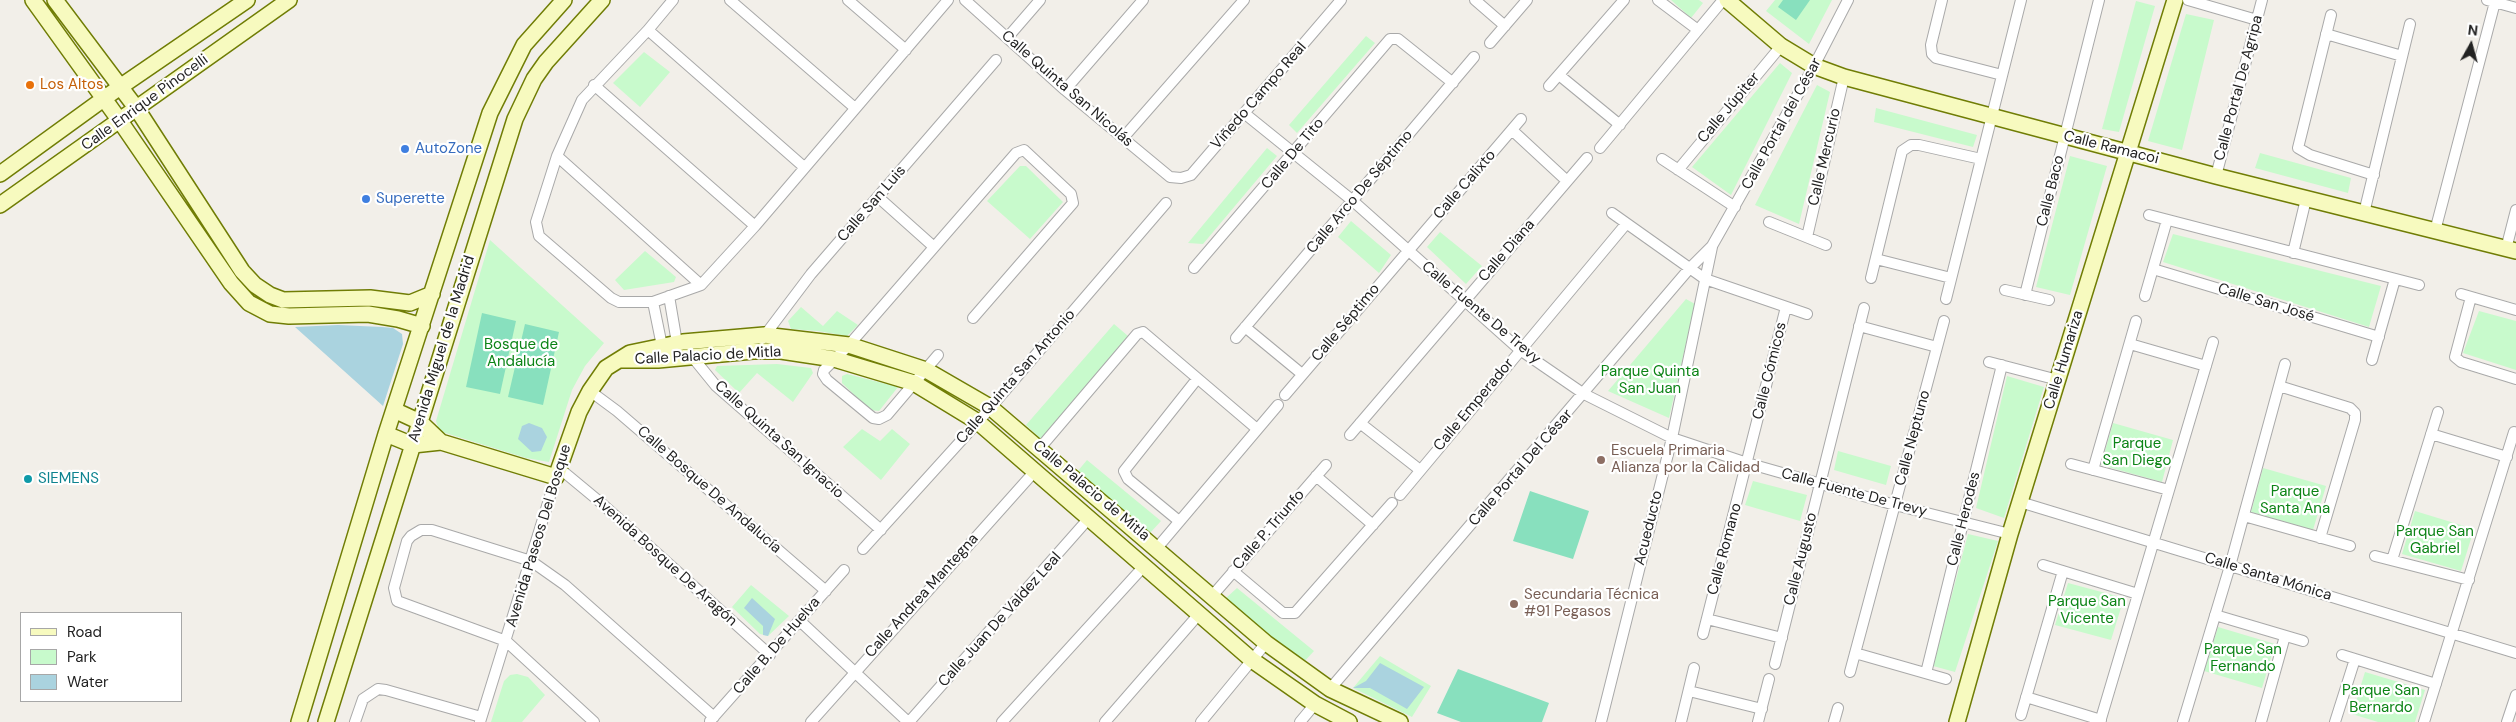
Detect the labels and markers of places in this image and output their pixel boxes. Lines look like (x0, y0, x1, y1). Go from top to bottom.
place label: Los Altos (40, 76, 103, 94)
marker: Los Altos (24, 79, 36, 91)
place label: AutoZone (415, 140, 482, 158)
marker: AutoZone (399, 143, 411, 155)
place label: Superette (376, 190, 445, 208)
marker: Superette (360, 193, 372, 205)
place label: Escuela Primaria Alianza por la Calidad (1611, 442, 1760, 477)
marker: Escuela Primaria Alianza por la Calidad (1595, 454, 1607, 466)
place label: SIEMENS (38, 470, 99, 488)
marker: SIEMENS (22, 473, 34, 485)
place label: Secundaria Técnica #91 Pegasos (1524, 586, 1659, 621)
marker: Secundaria Técnica #91 Pegasos (1508, 598, 1520, 610)

